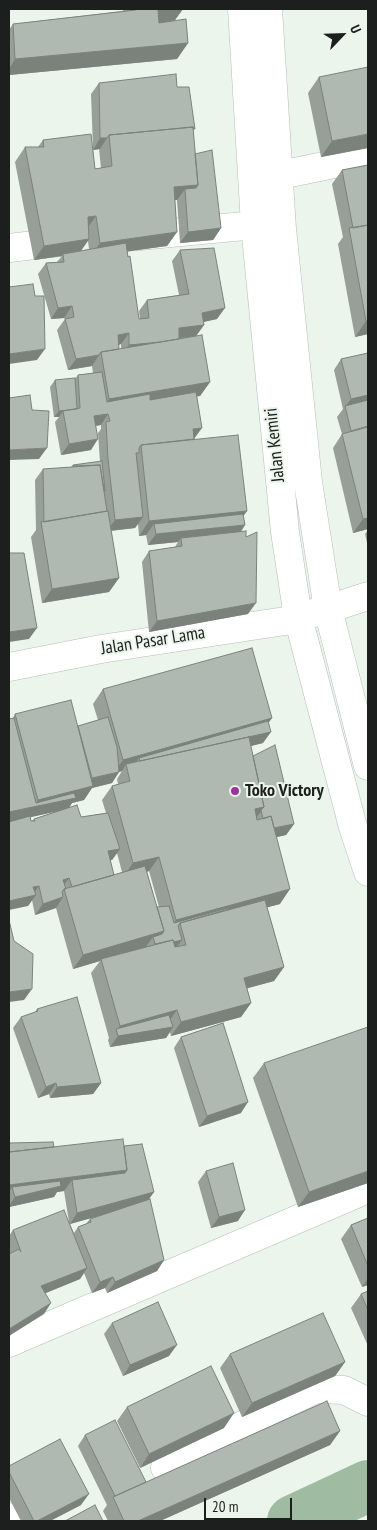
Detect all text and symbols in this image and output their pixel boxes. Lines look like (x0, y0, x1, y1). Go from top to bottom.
north arrow (317, 10, 367, 60)
text: U (346, 22, 365, 36)
street label: Jalan Kemiri (260, 407, 290, 483)
street label: Jalan Pasar Lama (100, 622, 206, 660)
place label: Toko Victory (245, 780, 324, 802)
marker: Toko Victory (229, 785, 241, 797)
scale bar (207, 1488, 294, 1520)
text: 20 m (212, 1497, 238, 1516)

